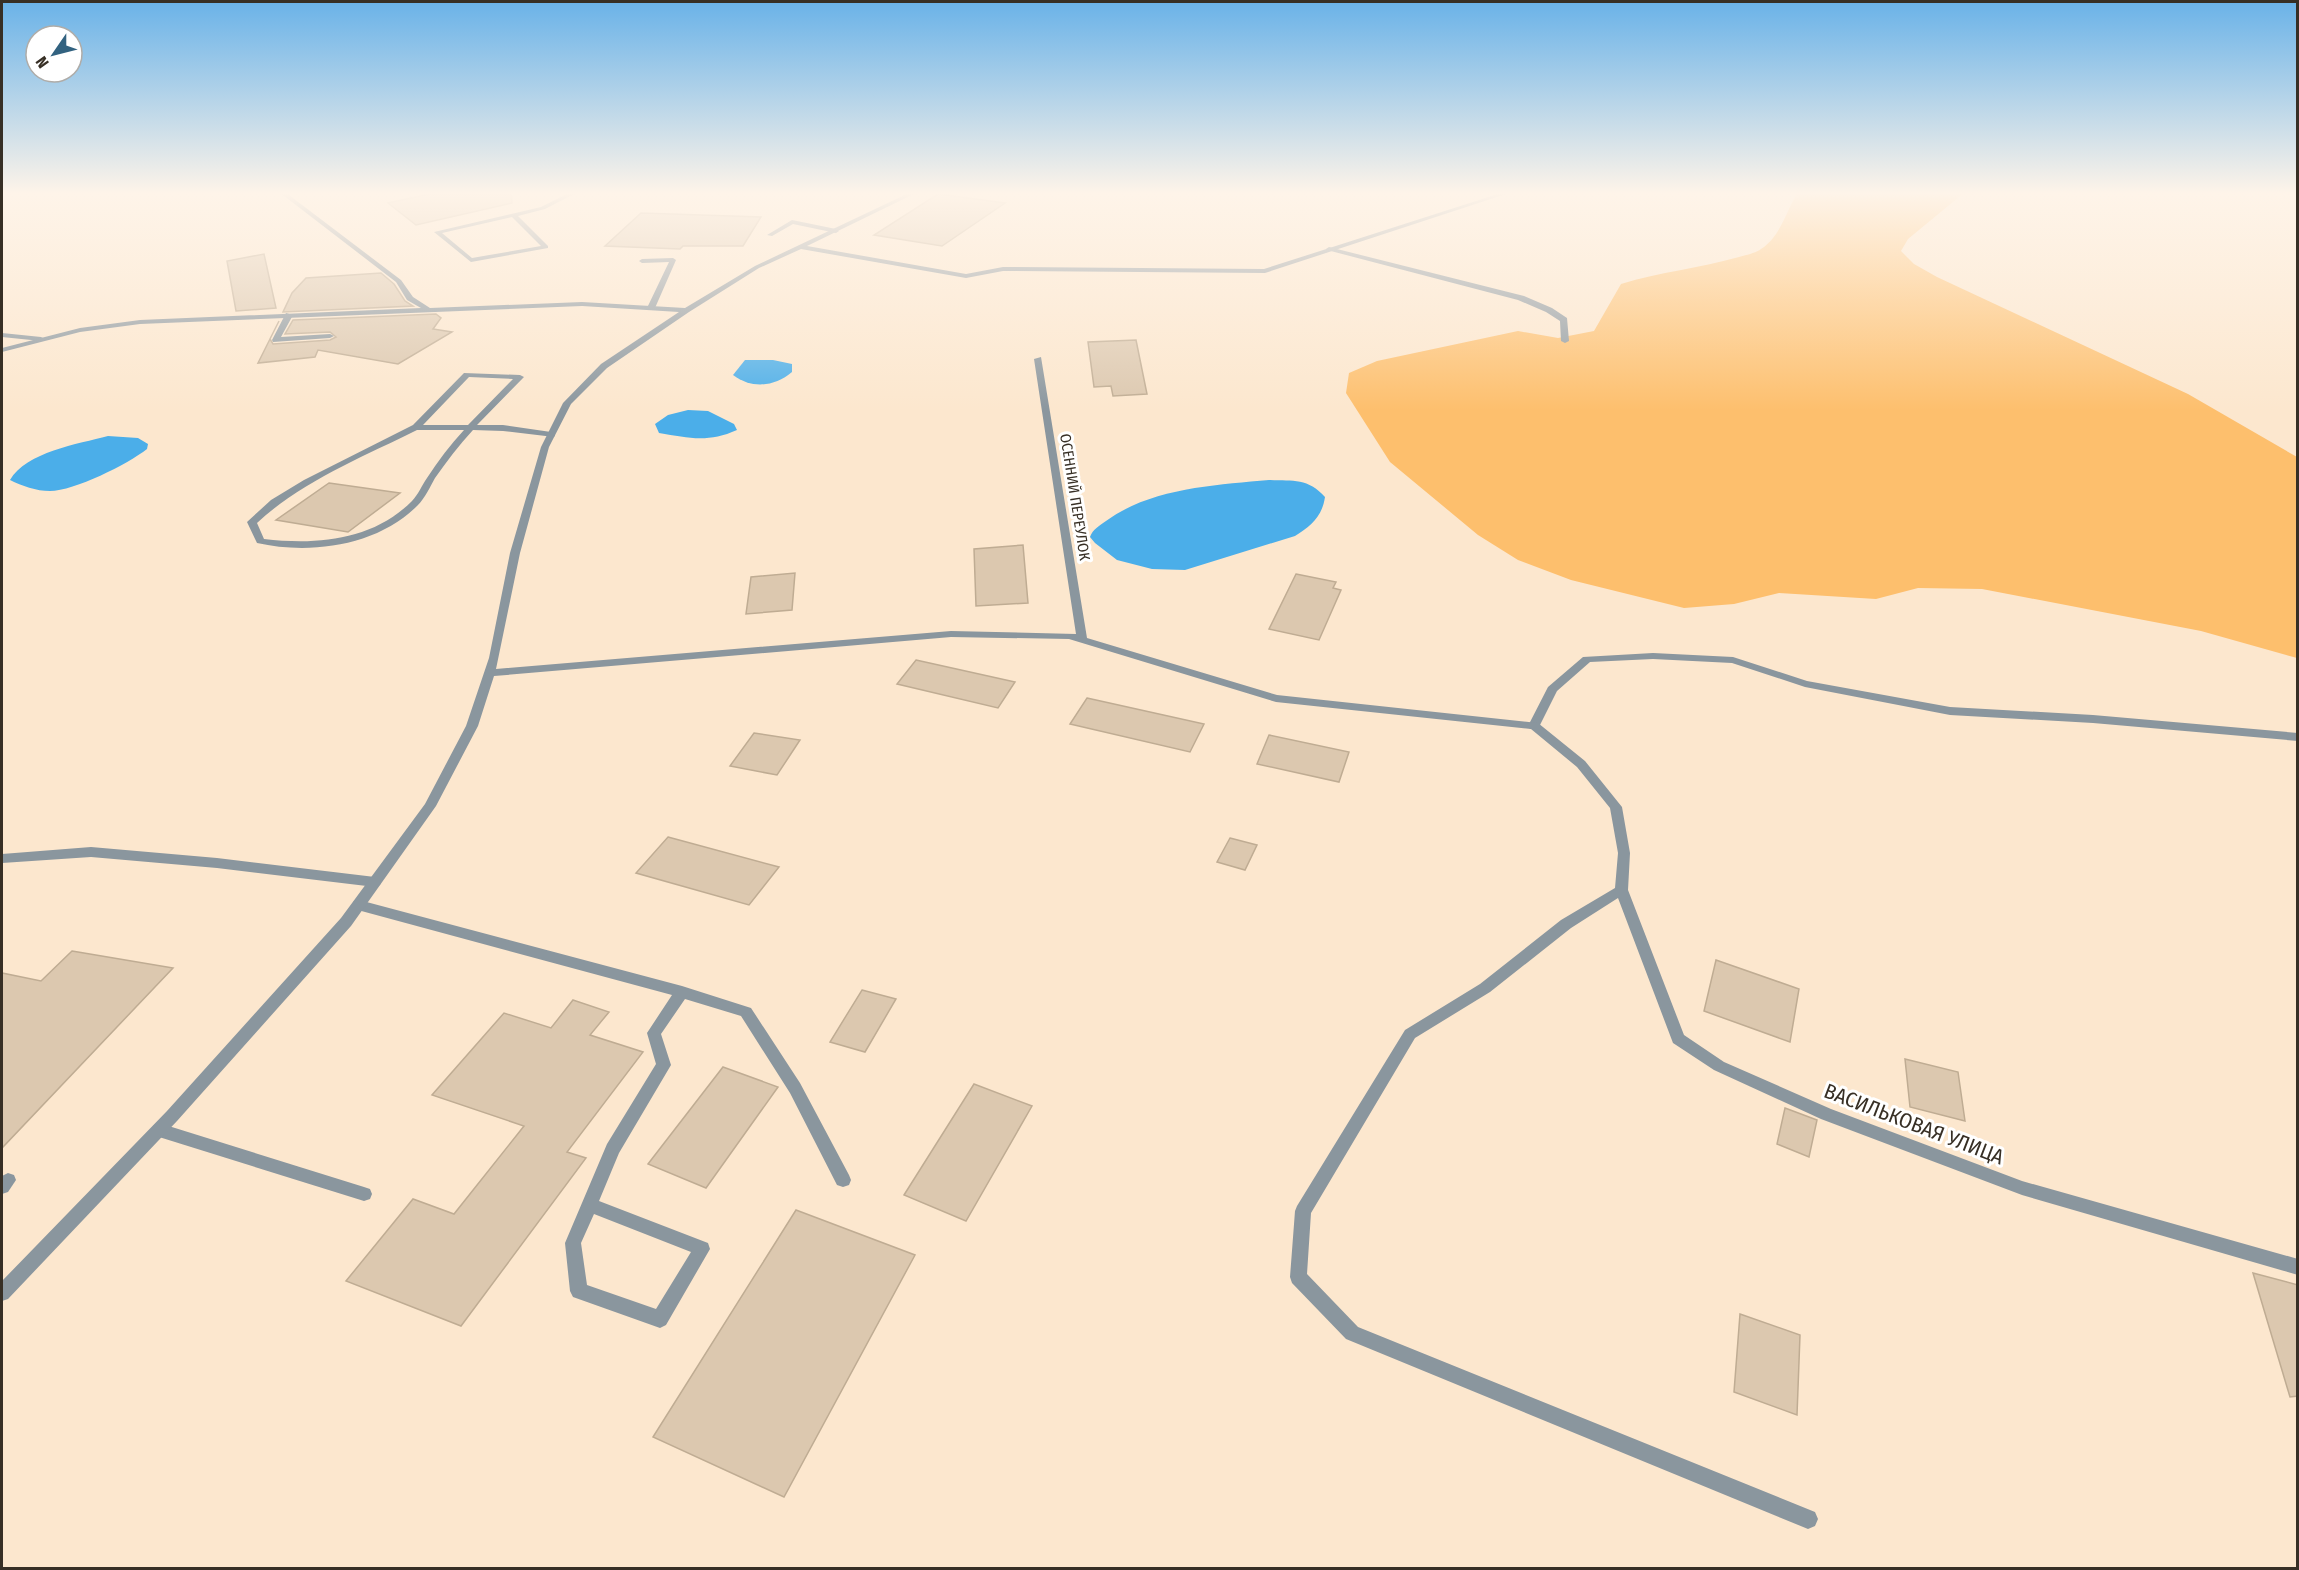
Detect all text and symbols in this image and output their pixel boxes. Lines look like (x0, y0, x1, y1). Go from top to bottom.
north arrow (24, 24, 84, 84)
text: N (32, 53, 53, 72)
street label: ОСЕННИЙ ПЕРЕУЛОК (1056, 432, 1094, 562)
street label: ВАСИЛЬКОВАЯ УЛИЦА (1820, 1078, 2008, 1170)

